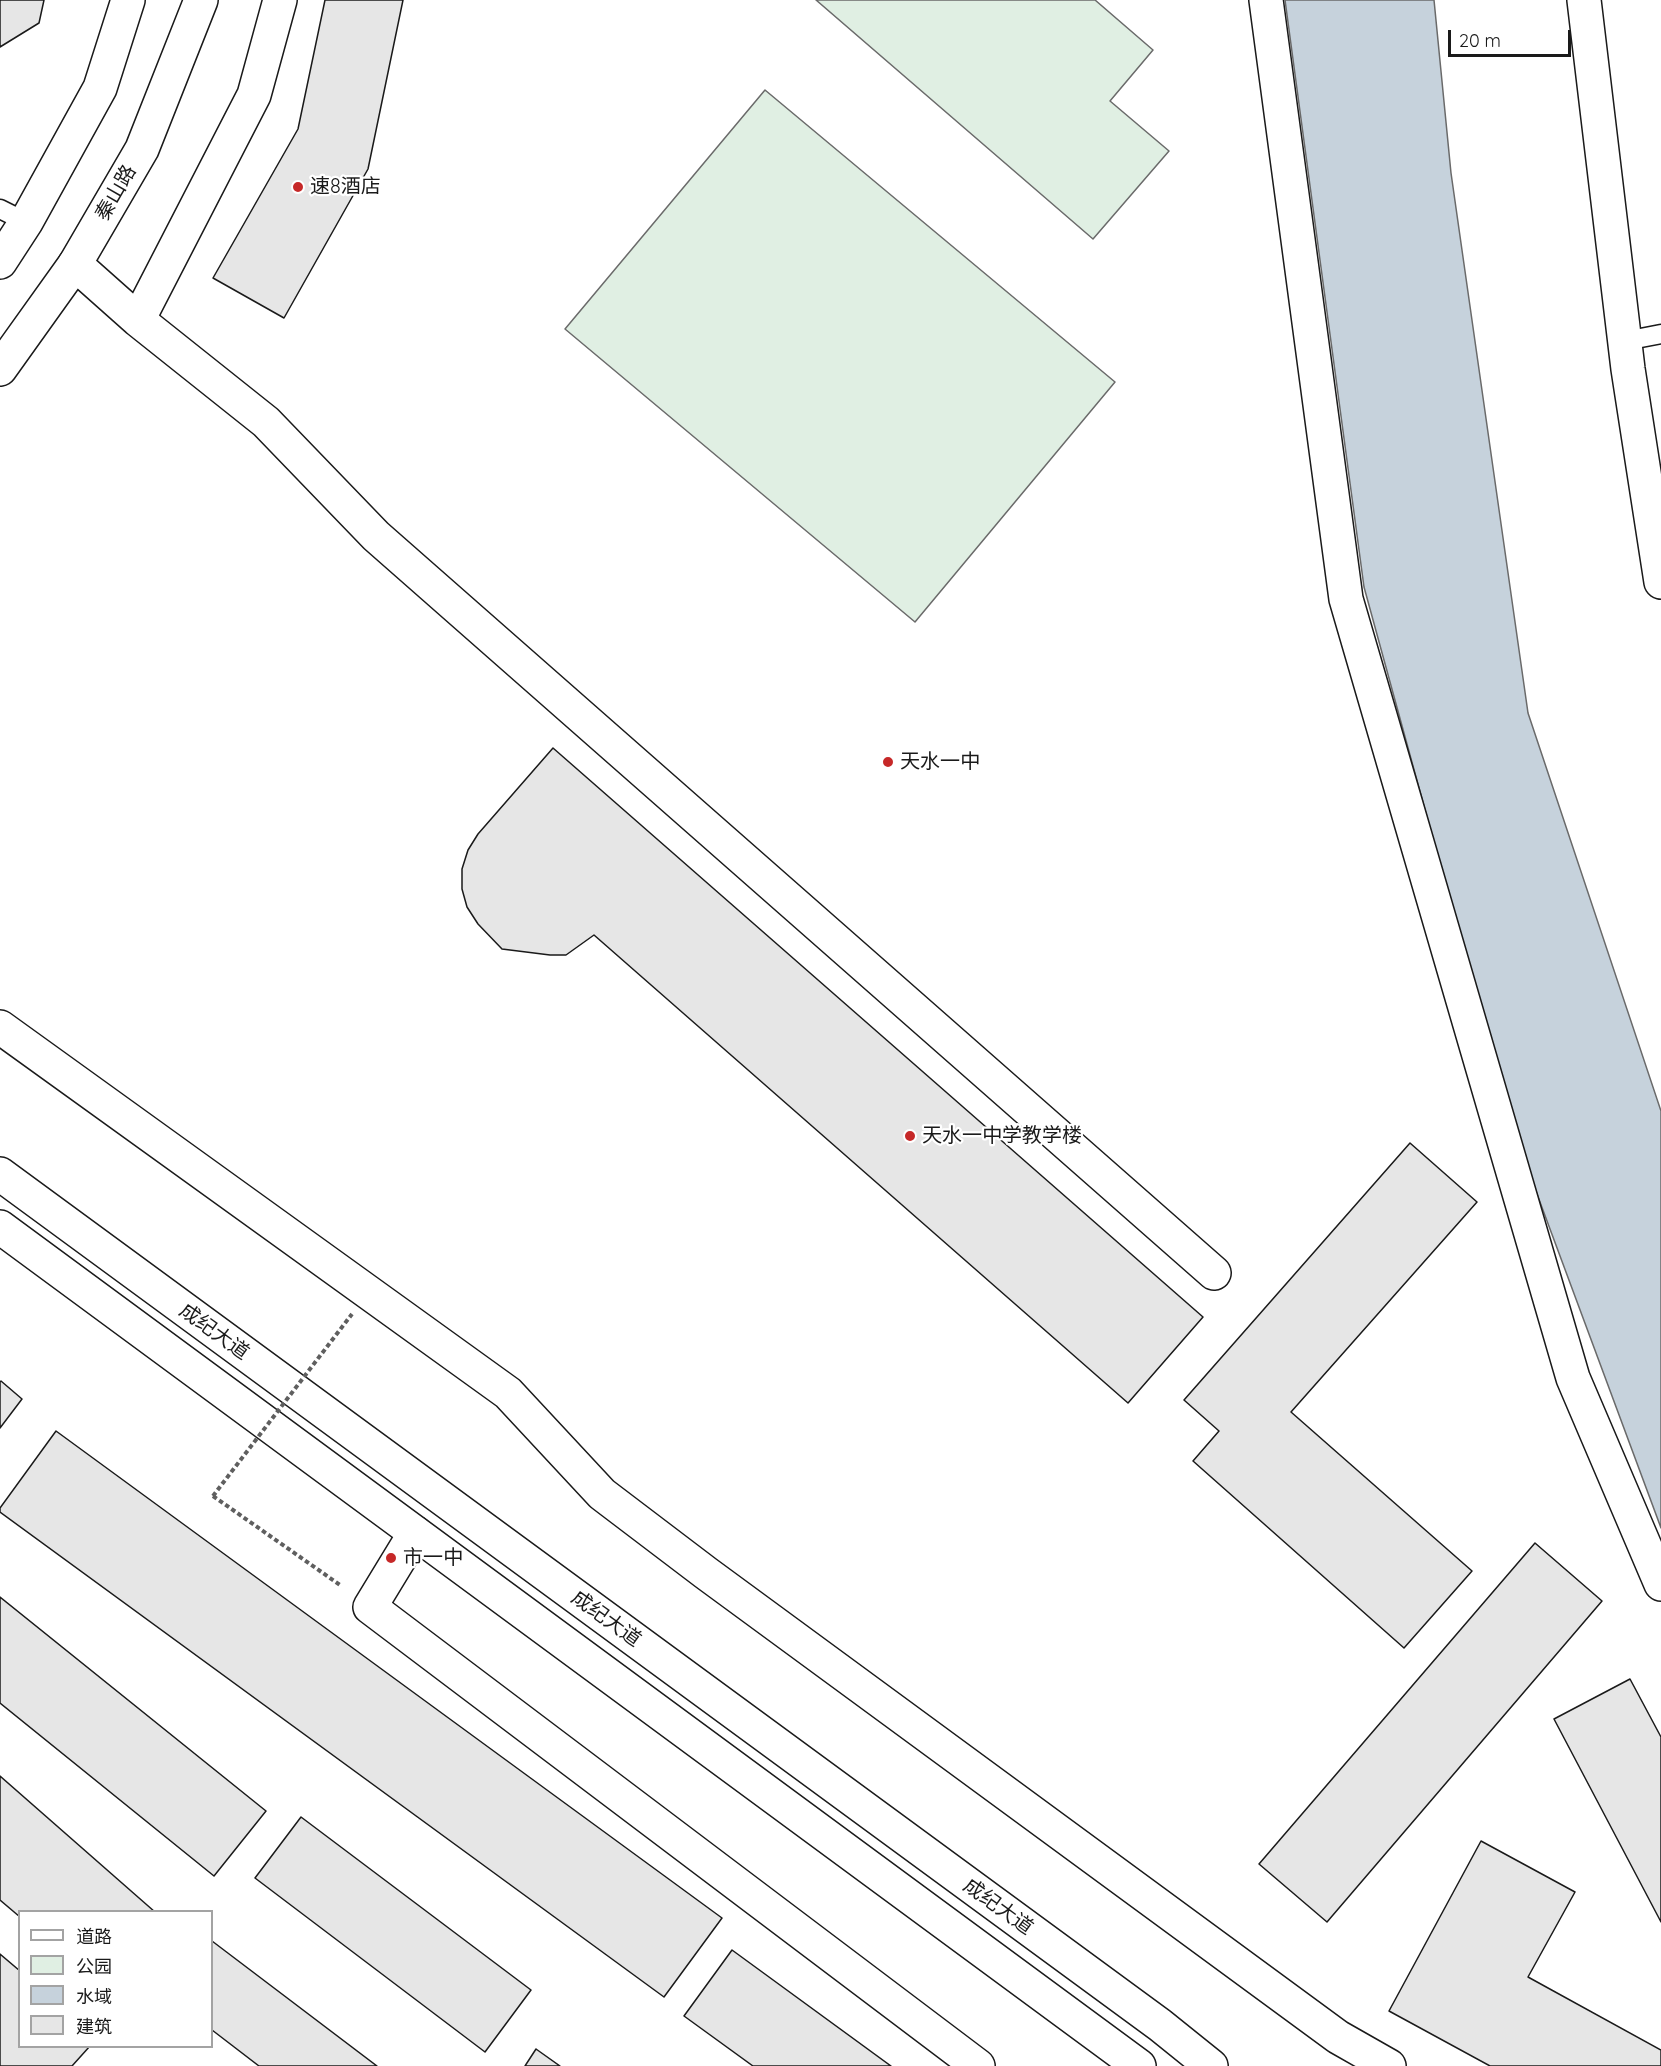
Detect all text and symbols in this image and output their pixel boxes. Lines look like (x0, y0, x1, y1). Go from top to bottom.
scale bar (1451, 18, 1574, 56)
text: 20 m (1459, 29, 1501, 52)
street label: 秦山路 (91, 161, 141, 225)
place label: 速8酒店 (310, 175, 381, 199)
marker: 速8酒店 (291, 180, 305, 194)
place label: 天水一中 (900, 750, 980, 774)
marker: 天水一中 (881, 755, 895, 769)
place label: 天水一中学教学楼 (922, 1124, 1082, 1148)
marker: 天水一中学教学楼 (903, 1129, 917, 1143)
street label: 成纪大道 (175, 1299, 253, 1365)
place label: 市一中 (403, 1546, 463, 1570)
marker: 市一中 (384, 1551, 398, 1565)
street label: 成纪大道 (567, 1586, 645, 1652)
street label: 成纪大道 (959, 1874, 1037, 1940)
legend (18, 1910, 213, 2048)
text: 道路 (76, 1925, 112, 1948)
text: 公园 (76, 1955, 112, 1978)
text: 水域 (76, 1985, 112, 2008)
text: 建筑 (76, 2015, 112, 2038)

